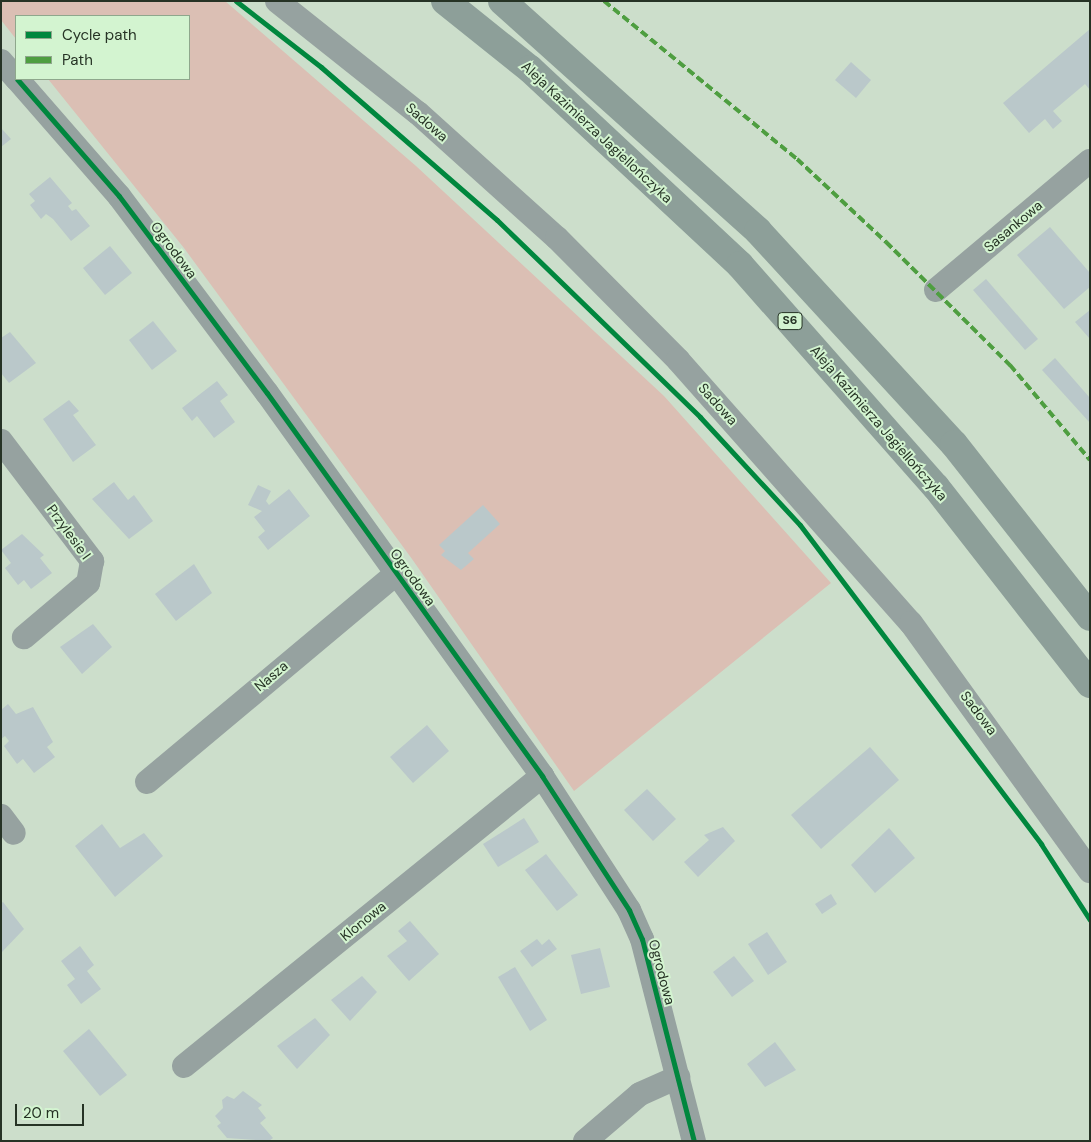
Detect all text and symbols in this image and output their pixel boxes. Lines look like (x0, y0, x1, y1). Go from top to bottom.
legend (15, 15, 190, 80)
text: Cycle path (62, 25, 137, 45)
text: Path (62, 50, 93, 70)
street label: Aleja Kazimierza Jagiellończyka (518, 58, 676, 206)
street label: Sadowa (402, 99, 452, 145)
street label: Sasankowa (980, 197, 1046, 255)
street label: Ogrodowa (147, 218, 201, 282)
road number: S6 (778, 312, 802, 331)
street label: Aleja Kazimierza Jagiellończyka (807, 342, 951, 504)
street label: Sadowa (695, 380, 741, 428)
street label: Przylesie I (43, 501, 95, 563)
street label: Ogrodowa (387, 545, 439, 609)
street label: Nasza (251, 657, 291, 695)
street label: Sadowa (957, 688, 1001, 738)
street label: Klonowa (337, 898, 389, 944)
street label: Ogrodowa (645, 938, 679, 1006)
scale bar (18, 1094, 86, 1126)
text: 20 m (23, 1103, 59, 1123)

